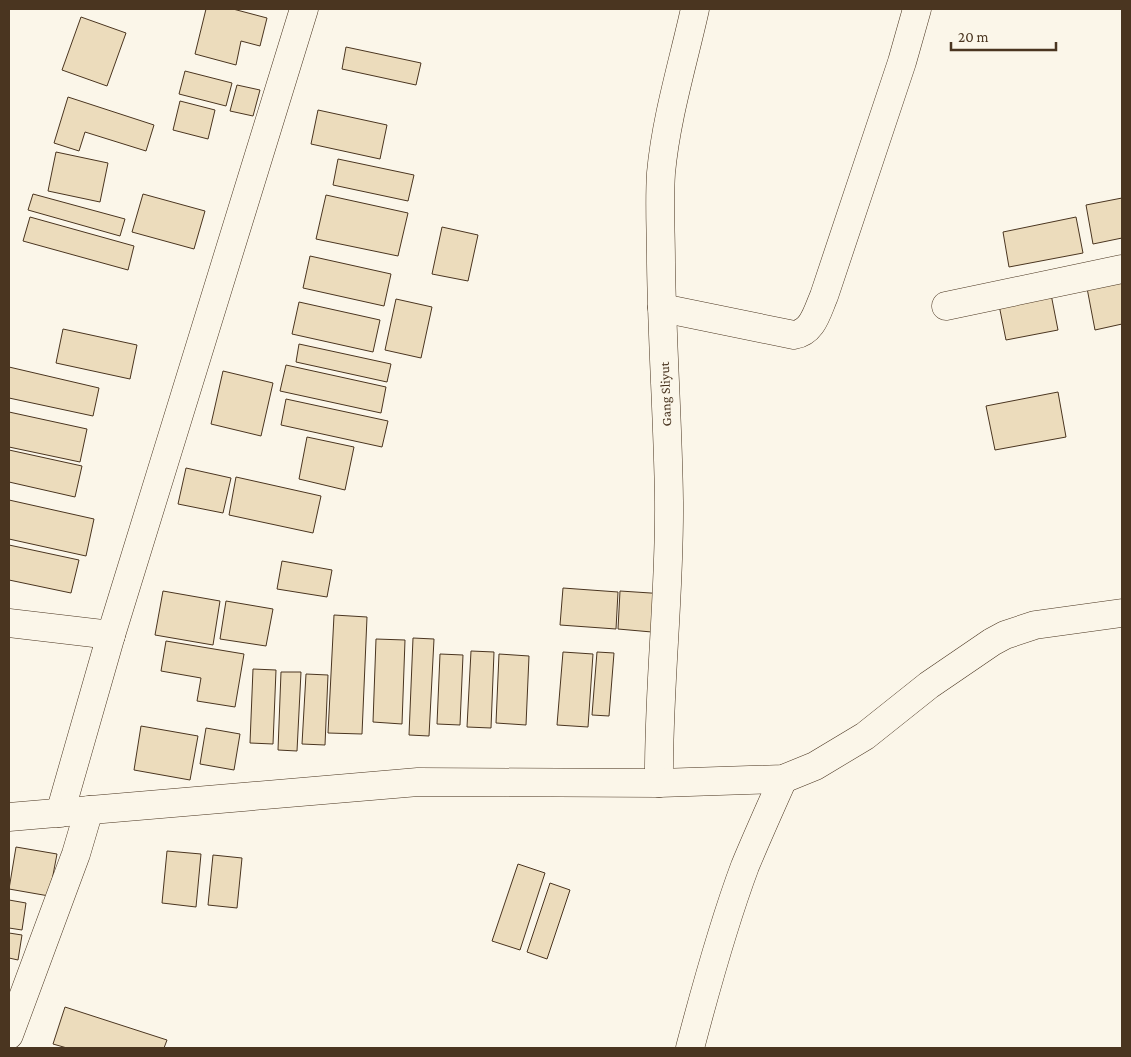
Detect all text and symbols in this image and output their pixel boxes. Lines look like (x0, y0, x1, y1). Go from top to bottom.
scale bar (951, 20, 1056, 52)
text: 20 m (958, 29, 989, 45)
street label: Gang Sliyut (656, 361, 674, 427)

